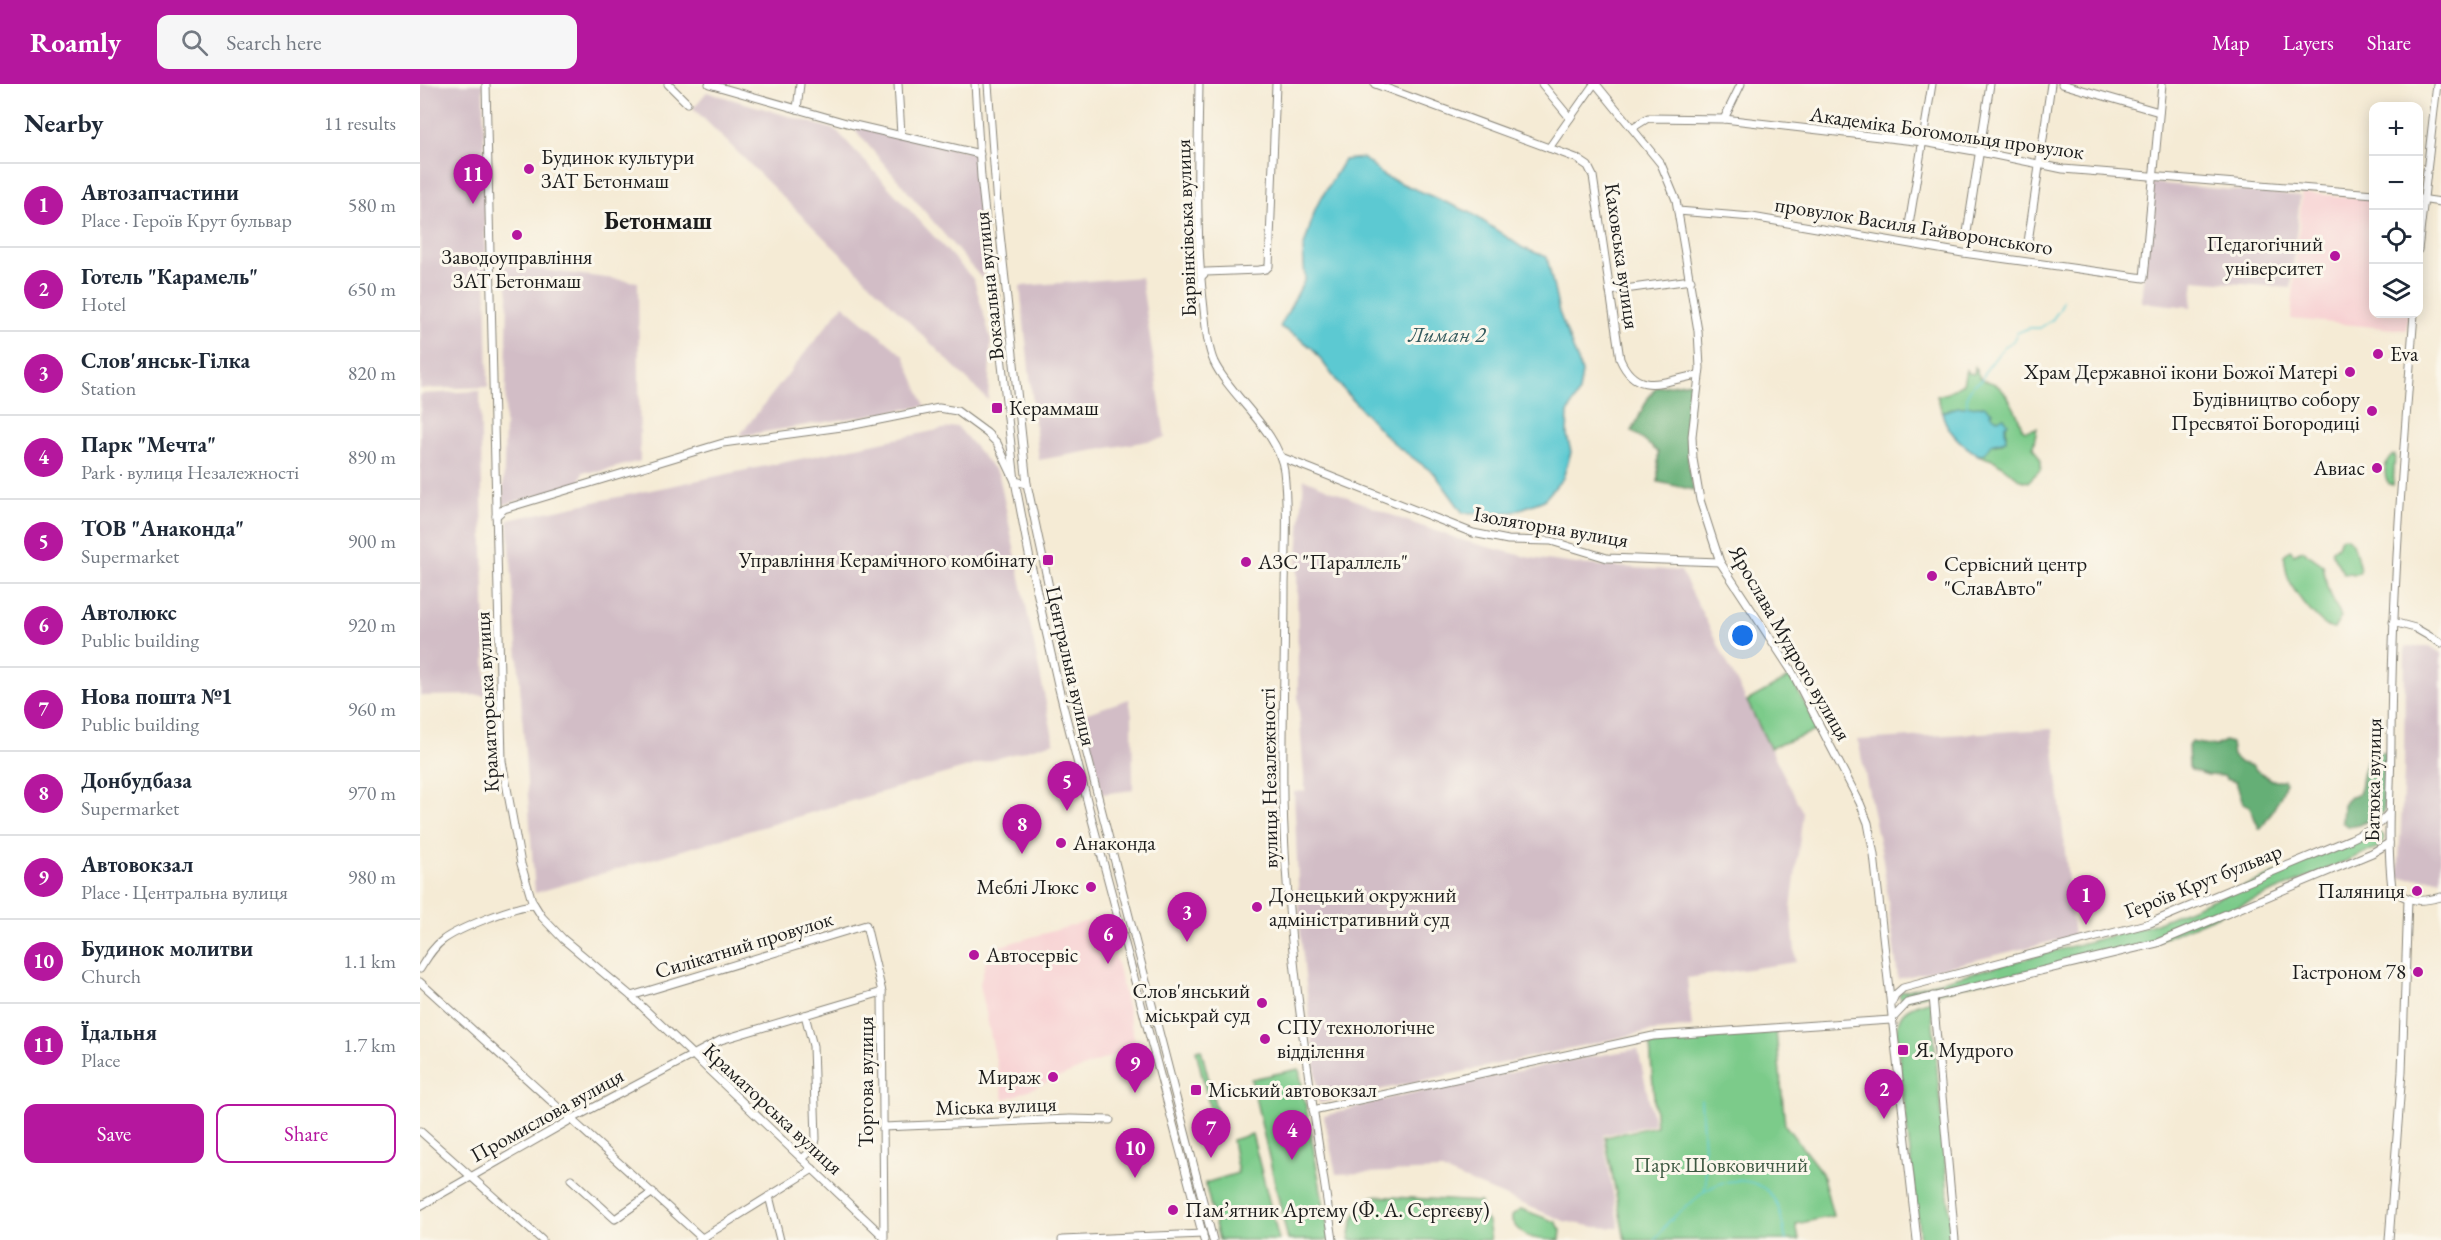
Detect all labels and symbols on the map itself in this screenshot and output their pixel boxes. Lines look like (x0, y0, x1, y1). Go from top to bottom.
street label: Академіка Богомольця провулок (1807, 100, 2086, 165)
street label: Барвінківська вулиця (1169, 139, 1202, 317)
place label: Будинок культури ЗАТ Бетонмаш (541, 143, 694, 194)
pin: 11 (454, 154, 492, 204)
marker: Будинок культури ЗАТ Бетонмаш (522, 162, 536, 176)
street label: Каховська вулиця (1599, 181, 1646, 331)
street label: провулок Василя Гайворонського (1773, 190, 2055, 261)
district label: Бетонмаш (604, 205, 712, 236)
street label: Вокзальна вулиця (967, 210, 1010, 362)
marker: Заводоуправління ЗАТ Бетонмаш (510, 228, 524, 242)
place label: Педагогічний університет (2207, 230, 2323, 281)
place label: Заводоуправління ЗАТ Бетонмаш (441, 243, 593, 294)
marker: Педагогічний університет (2328, 249, 2342, 263)
water label: Лиман 2 (1407, 320, 1487, 349)
place label: Eva (2390, 340, 2419, 367)
marker: Eva (2371, 347, 2385, 361)
place label: Храм Державної ікони Божої Матері (2023, 358, 2338, 385)
marker: Храм Державної ікони Божої Матері (2343, 365, 2357, 379)
place label: Будівництво собору Пресвятої Богородиці (2171, 385, 2361, 436)
place label: Кераммаш (1009, 394, 1099, 421)
marker: Кераммаш (990, 401, 1004, 415)
marker: Будівництво собору Пресвятої Богородиці (2365, 404, 2379, 418)
place label: Авиас (2313, 454, 2365, 481)
marker: Авиас (2370, 461, 2384, 475)
street label: Ізоляторна вулиця (1472, 500, 1631, 553)
street label: Ярослава Мудрого вулиця (1723, 539, 1858, 745)
place label: Управління Керамічного комбінату (738, 546, 1037, 573)
place label: АЗС "Параллель" (1257, 548, 1408, 575)
place label: Сервісний центр "СлавАвто" (1944, 550, 2087, 601)
marker: Управління Керамічного комбінату (1041, 553, 1055, 567)
marker: АЗС "Параллель" (1239, 555, 1253, 569)
marker: Сервісний центр "СлавАвто" (1925, 569, 1939, 583)
street label: Центральна вулиця (1040, 583, 1103, 749)
street label: Краматорська вулиця (468, 611, 505, 793)
your location (1728, 621, 1757, 650)
street label: вулиця Незалежності (1253, 687, 1284, 869)
street label: Батюка вулиця (2358, 718, 2387, 842)
pin: 5 (1048, 762, 1086, 811)
pin: 8 (1002, 804, 1042, 854)
place label: Анаконда (1072, 829, 1156, 856)
marker: Анаконда (1054, 836, 1068, 850)
street label: Героїв Крут бульвар (2120, 837, 2286, 924)
place label: Меблі Люкс (977, 873, 1079, 900)
pin: 1 (2066, 876, 2106, 925)
place label: Паляниця (2318, 877, 2405, 904)
marker: Меблі Люкс (1084, 880, 1098, 894)
place label: Донецький окружний адміністративний суд (1269, 881, 1457, 932)
marker: Паляниця (2410, 884, 2424, 898)
pin: 3 (1168, 892, 1206, 942)
marker: Донецький окружний адміністративний суд (1250, 900, 1264, 914)
street label: Силікатний провулок (651, 905, 836, 984)
pin: 6 (1088, 914, 1128, 964)
place label: Автосервіс (985, 941, 1078, 968)
marker: Автосервіс (967, 948, 981, 962)
place label: Гастроном 78 (2292, 958, 2406, 985)
marker: Гастроном 78 (2411, 965, 2425, 979)
place label: Слов'янський міськрай суд (1133, 977, 1250, 1028)
marker: Слов'янський міськрай суд (1255, 996, 1269, 1010)
place label: СПУ технологічне відділення (1277, 1013, 1435, 1064)
street label: Торгова вулиця (852, 1016, 879, 1148)
marker: СПУ технологічне відділення (1258, 1032, 1272, 1046)
place label: Я. Мудрого (1914, 1036, 2014, 1063)
street label: Краматорська вулиця (698, 1037, 849, 1180)
marker: Я. Мудрого (1896, 1043, 1910, 1057)
pin: 9 (1116, 1044, 1154, 1093)
street label: Промислова вулиця (465, 1061, 628, 1168)
place label: Мираж (978, 1063, 1041, 1090)
marker: Мираж (1046, 1070, 1060, 1084)
pin: 2 (1864, 1070, 1904, 1119)
place label: Міський автовокзал (1208, 1076, 1377, 1103)
marker: Міський автовокзал (1189, 1083, 1203, 1097)
street label: Міська вулиця (935, 1090, 1057, 1121)
pin: 7 (1192, 1108, 1230, 1158)
pin: 4 (1272, 1110, 1312, 1160)
pin: 10 (1116, 1128, 1154, 1178)
park label: Парк Шовковичний (1634, 1151, 1808, 1178)
place label: Пам’ятник Артему (Ф. А. Сергєєву) (1185, 1196, 1490, 1223)
marker: Пам’ятник Артему (Ф. А. Сергєєву) (1166, 1203, 1180, 1217)

